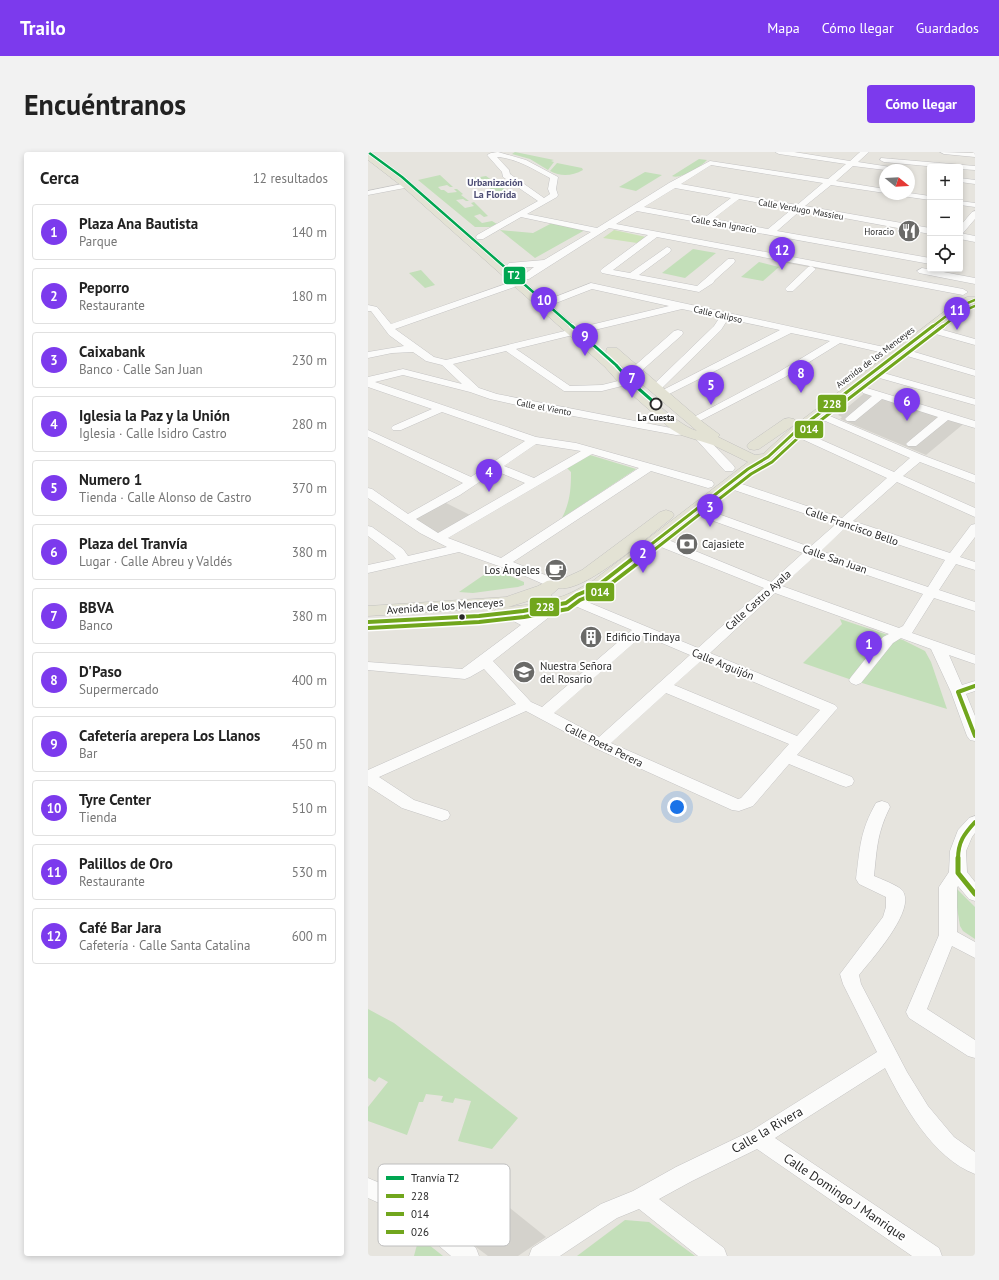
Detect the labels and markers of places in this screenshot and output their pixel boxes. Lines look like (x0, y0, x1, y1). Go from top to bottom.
restaurant icon: Horacio (896, 218, 922, 244)
place label: Horacio (864, 226, 894, 237)
pin: 12 (769, 237, 795, 270)
pin: 10 (531, 287, 557, 320)
pin: 11 (944, 297, 970, 330)
pin: 9 (572, 323, 598, 356)
pin: 8 (788, 360, 814, 393)
pin: 7 (619, 365, 645, 398)
pin: 5 (698, 372, 724, 405)
pin: 6 (894, 388, 920, 421)
marker: La Cuesta (649, 397, 663, 411)
place label: La Cuesta (638, 412, 675, 423)
pin: 4 (476, 459, 502, 492)
pin: 3 (697, 494, 723, 527)
bank icon: Cajasiete (674, 531, 700, 557)
place label: Cajasiete (702, 537, 745, 551)
pin: 2 (630, 540, 656, 573)
cafe icon: Los Ángeles (543, 557, 569, 583)
place label: Los Ángeles (484, 563, 540, 577)
unlabelled marker (457, 612, 467, 622)
building icon: Edificio Tindaya (578, 624, 604, 650)
place label: Edificio Tindaya (606, 630, 680, 644)
pin: 1 (856, 631, 882, 664)
school or university icon: Nuestra Señora del Rosario (511, 659, 537, 685)
place label: Nuestra Señora del Rosario (540, 659, 612, 686)

